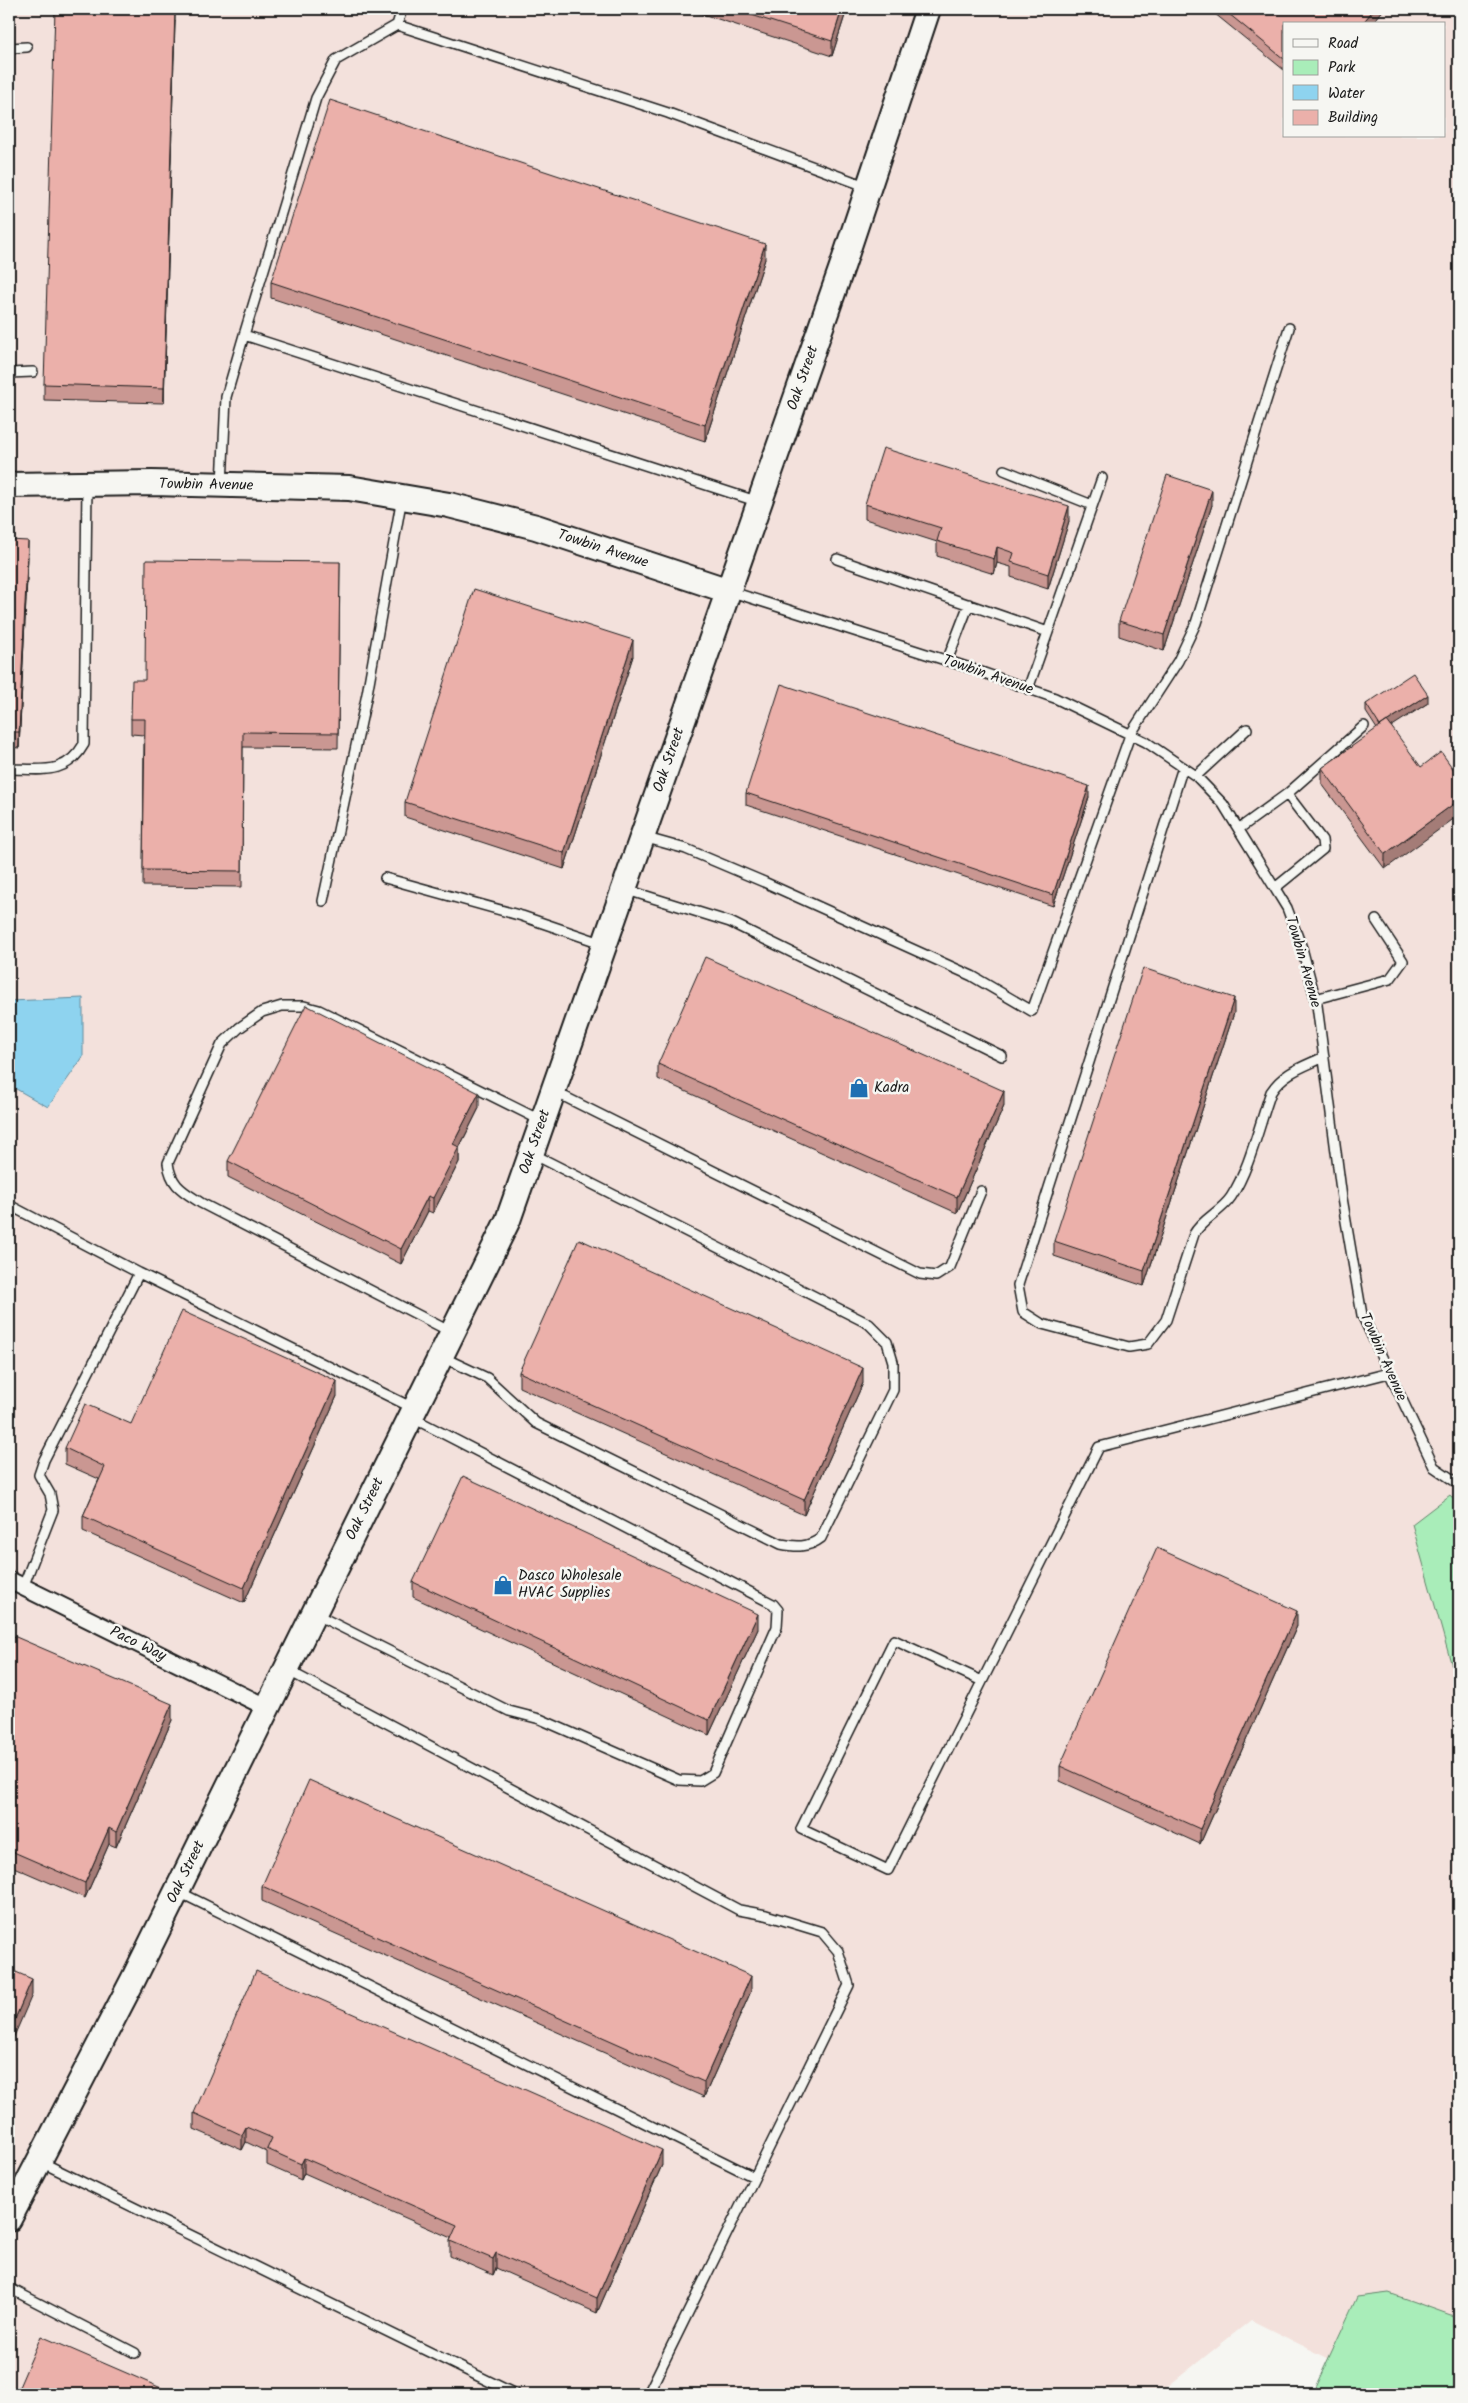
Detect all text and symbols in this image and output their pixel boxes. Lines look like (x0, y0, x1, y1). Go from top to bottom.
legend (1283, 22, 1446, 138)
text: Road (1328, 32, 1359, 56)
text: Park (1328, 56, 1356, 80)
text: Water (1328, 82, 1365, 106)
text: Building (1328, 106, 1378, 130)
street label: Oak Street (781, 342, 825, 414)
street label: Towbin Avenue (159, 472, 254, 498)
street label: Towbin Avenue (554, 523, 652, 575)
street label: Towbin Avenue (939, 648, 1037, 702)
street label: Oak Street (647, 724, 691, 796)
street label: Towbin Avenue (1278, 913, 1328, 1011)
place label: Kadra (874, 1076, 909, 1100)
shop icon: Kadra (848, 1077, 870, 1099)
street label: Oak Street (513, 1106, 557, 1178)
street label: Towbin Avenue (1353, 1309, 1413, 1405)
street label: Oak Street (339, 1473, 391, 1545)
place label: Dasco Wholesale HVAC Supplies (518, 1564, 622, 1605)
shop icon: Dasco Wholesale HVAC Supplies (492, 1574, 514, 1596)
street label: Paco Way (106, 1620, 171, 1668)
street label: Oak Street (160, 1836, 212, 1908)

